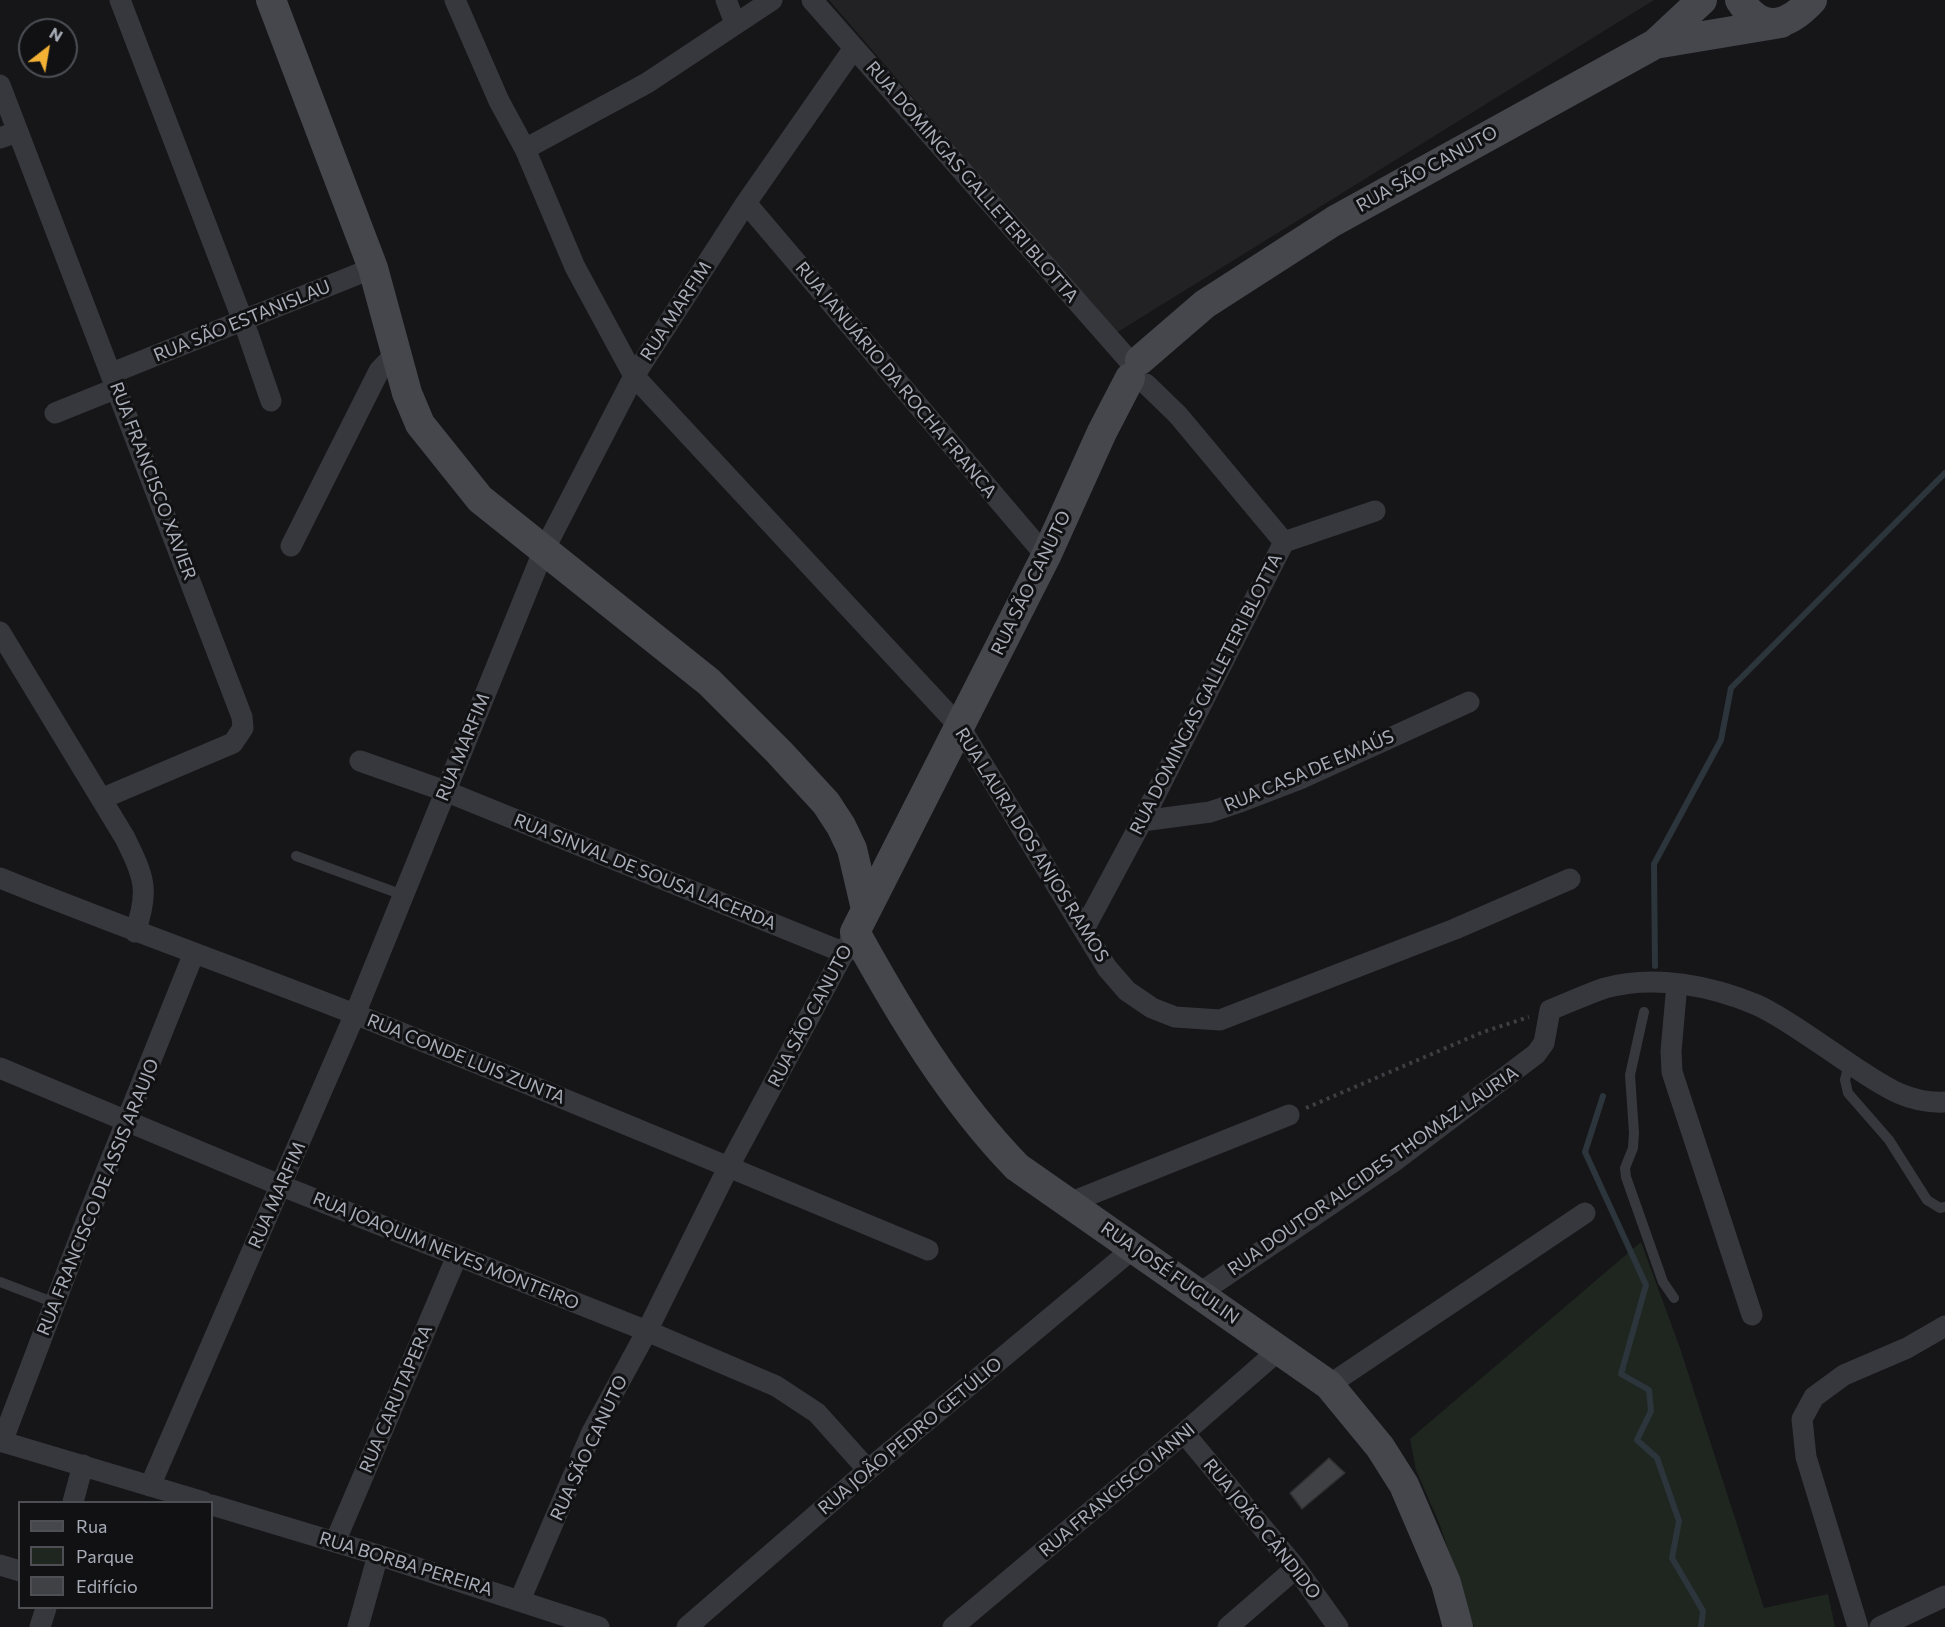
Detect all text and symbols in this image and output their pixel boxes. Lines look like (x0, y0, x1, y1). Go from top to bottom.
north arrow (18, 18, 78, 78)
text: N (46, 23, 67, 45)
street label: RUA DOMINGAS GALLETERI BLOTTA (861, 57, 1083, 307)
street label: RUA SÃO CANUTO (1353, 121, 1501, 217)
street label: RUA MARFIM (636, 257, 716, 365)
street label: RUA JANUÁRIO DA ROCHA FRANCA (791, 258, 1001, 502)
street label: RUA SÃO ESTANISLAU (150, 276, 334, 366)
street label: RUA FRANCISCO XAVIER (105, 379, 201, 583)
street label: RUA SÃO CANUTO (987, 507, 1075, 659)
street label: RUA DOMINGAS GALLETERI BLOTTA (1125, 550, 1287, 838)
street label: RUA MARFIM (432, 690, 494, 804)
street label: RUA LAURA DOS ANJOS RAMOS (951, 724, 1113, 966)
street label: RUA CASA DE EMAÚS (1221, 725, 1397, 817)
street label: RUA SINVAL DE SOUSA LACERDA (511, 809, 779, 935)
street label: RUA SÃO CANUTO (763, 941, 857, 1091)
street label: RUA CONDE LUIS ZUNTA (364, 1009, 568, 1109)
street label: RUA FRANCISCO DE ASSIS ARAUJO (32, 1056, 164, 1338)
street label: RUA DOUTOR ALCIDES THOMAZ LAURIA (1224, 1062, 1522, 1280)
street label: RUA MARFIM (244, 1138, 310, 1252)
street label: RUA JOAQUIM NEVES MONTEIRO (310, 1188, 582, 1314)
street label: RUA JOSÉ FUGULIN (1097, 1217, 1243, 1329)
street label: RUA CARUTAPERA (355, 1322, 437, 1476)
street label: RUA JOÃO PEDRO GETÚLIO (814, 1353, 1006, 1519)
street label: RUA SÃO CANUTO (546, 1372, 632, 1524)
street label: RUA FRANCISCO IANNI (1035, 1419, 1199, 1561)
street label: RUA JOÃO CÂNDIDO (1199, 1455, 1325, 1603)
legend (18, 1501, 213, 1609)
text: Rua (76, 1515, 107, 1537)
street label: RUA BORBA PEREIRA (317, 1527, 495, 1601)
text: Parque (76, 1545, 134, 1567)
text: Edifício (76, 1575, 138, 1597)

